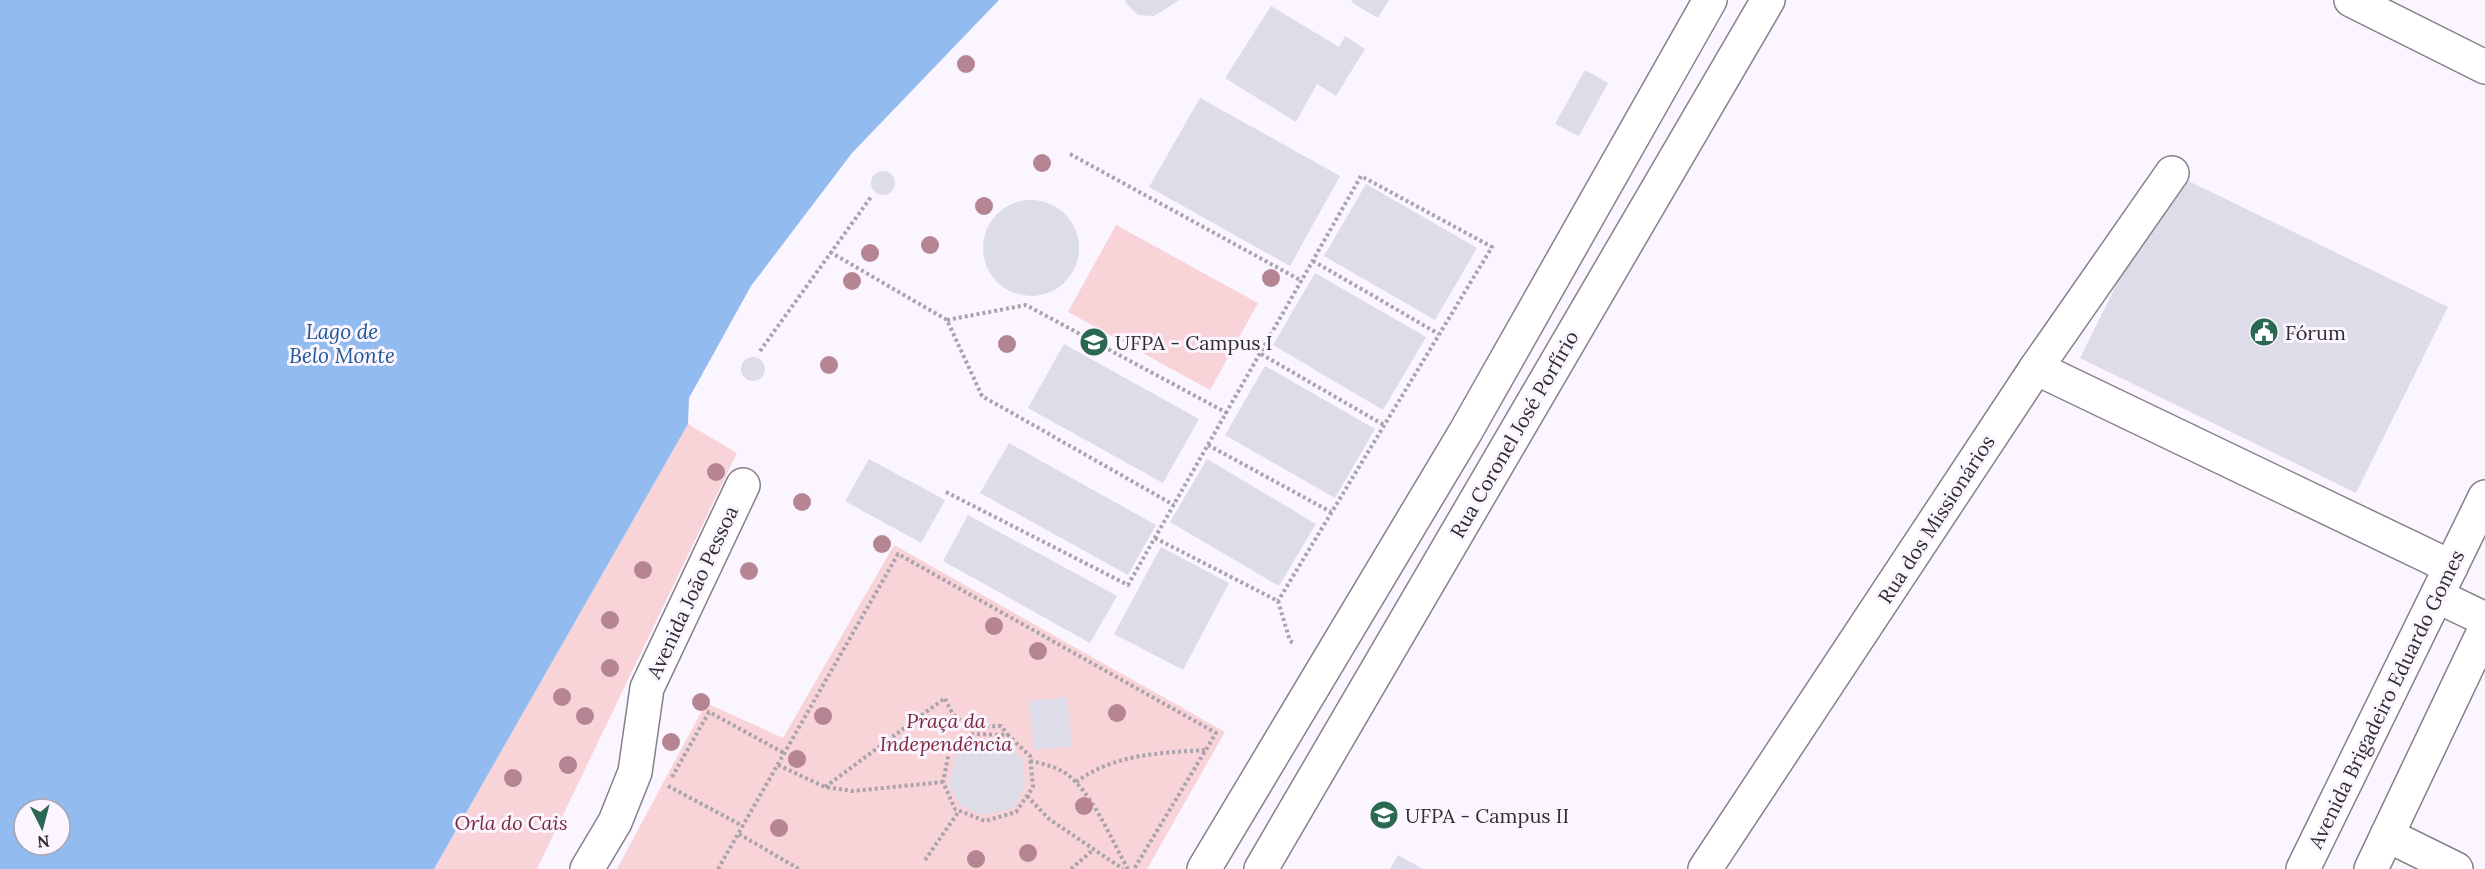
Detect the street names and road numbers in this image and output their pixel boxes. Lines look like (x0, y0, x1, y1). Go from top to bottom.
street label: Rua Coronel José Porfírio (1444, 326, 1584, 542)
street label: Rua dos Missionários (1872, 430, 2000, 608)
street label: Avenida João Pessoa (641, 502, 743, 683)
street label: Avenida Brigadeiro Eduardo Gomes (2302, 546, 2469, 853)

